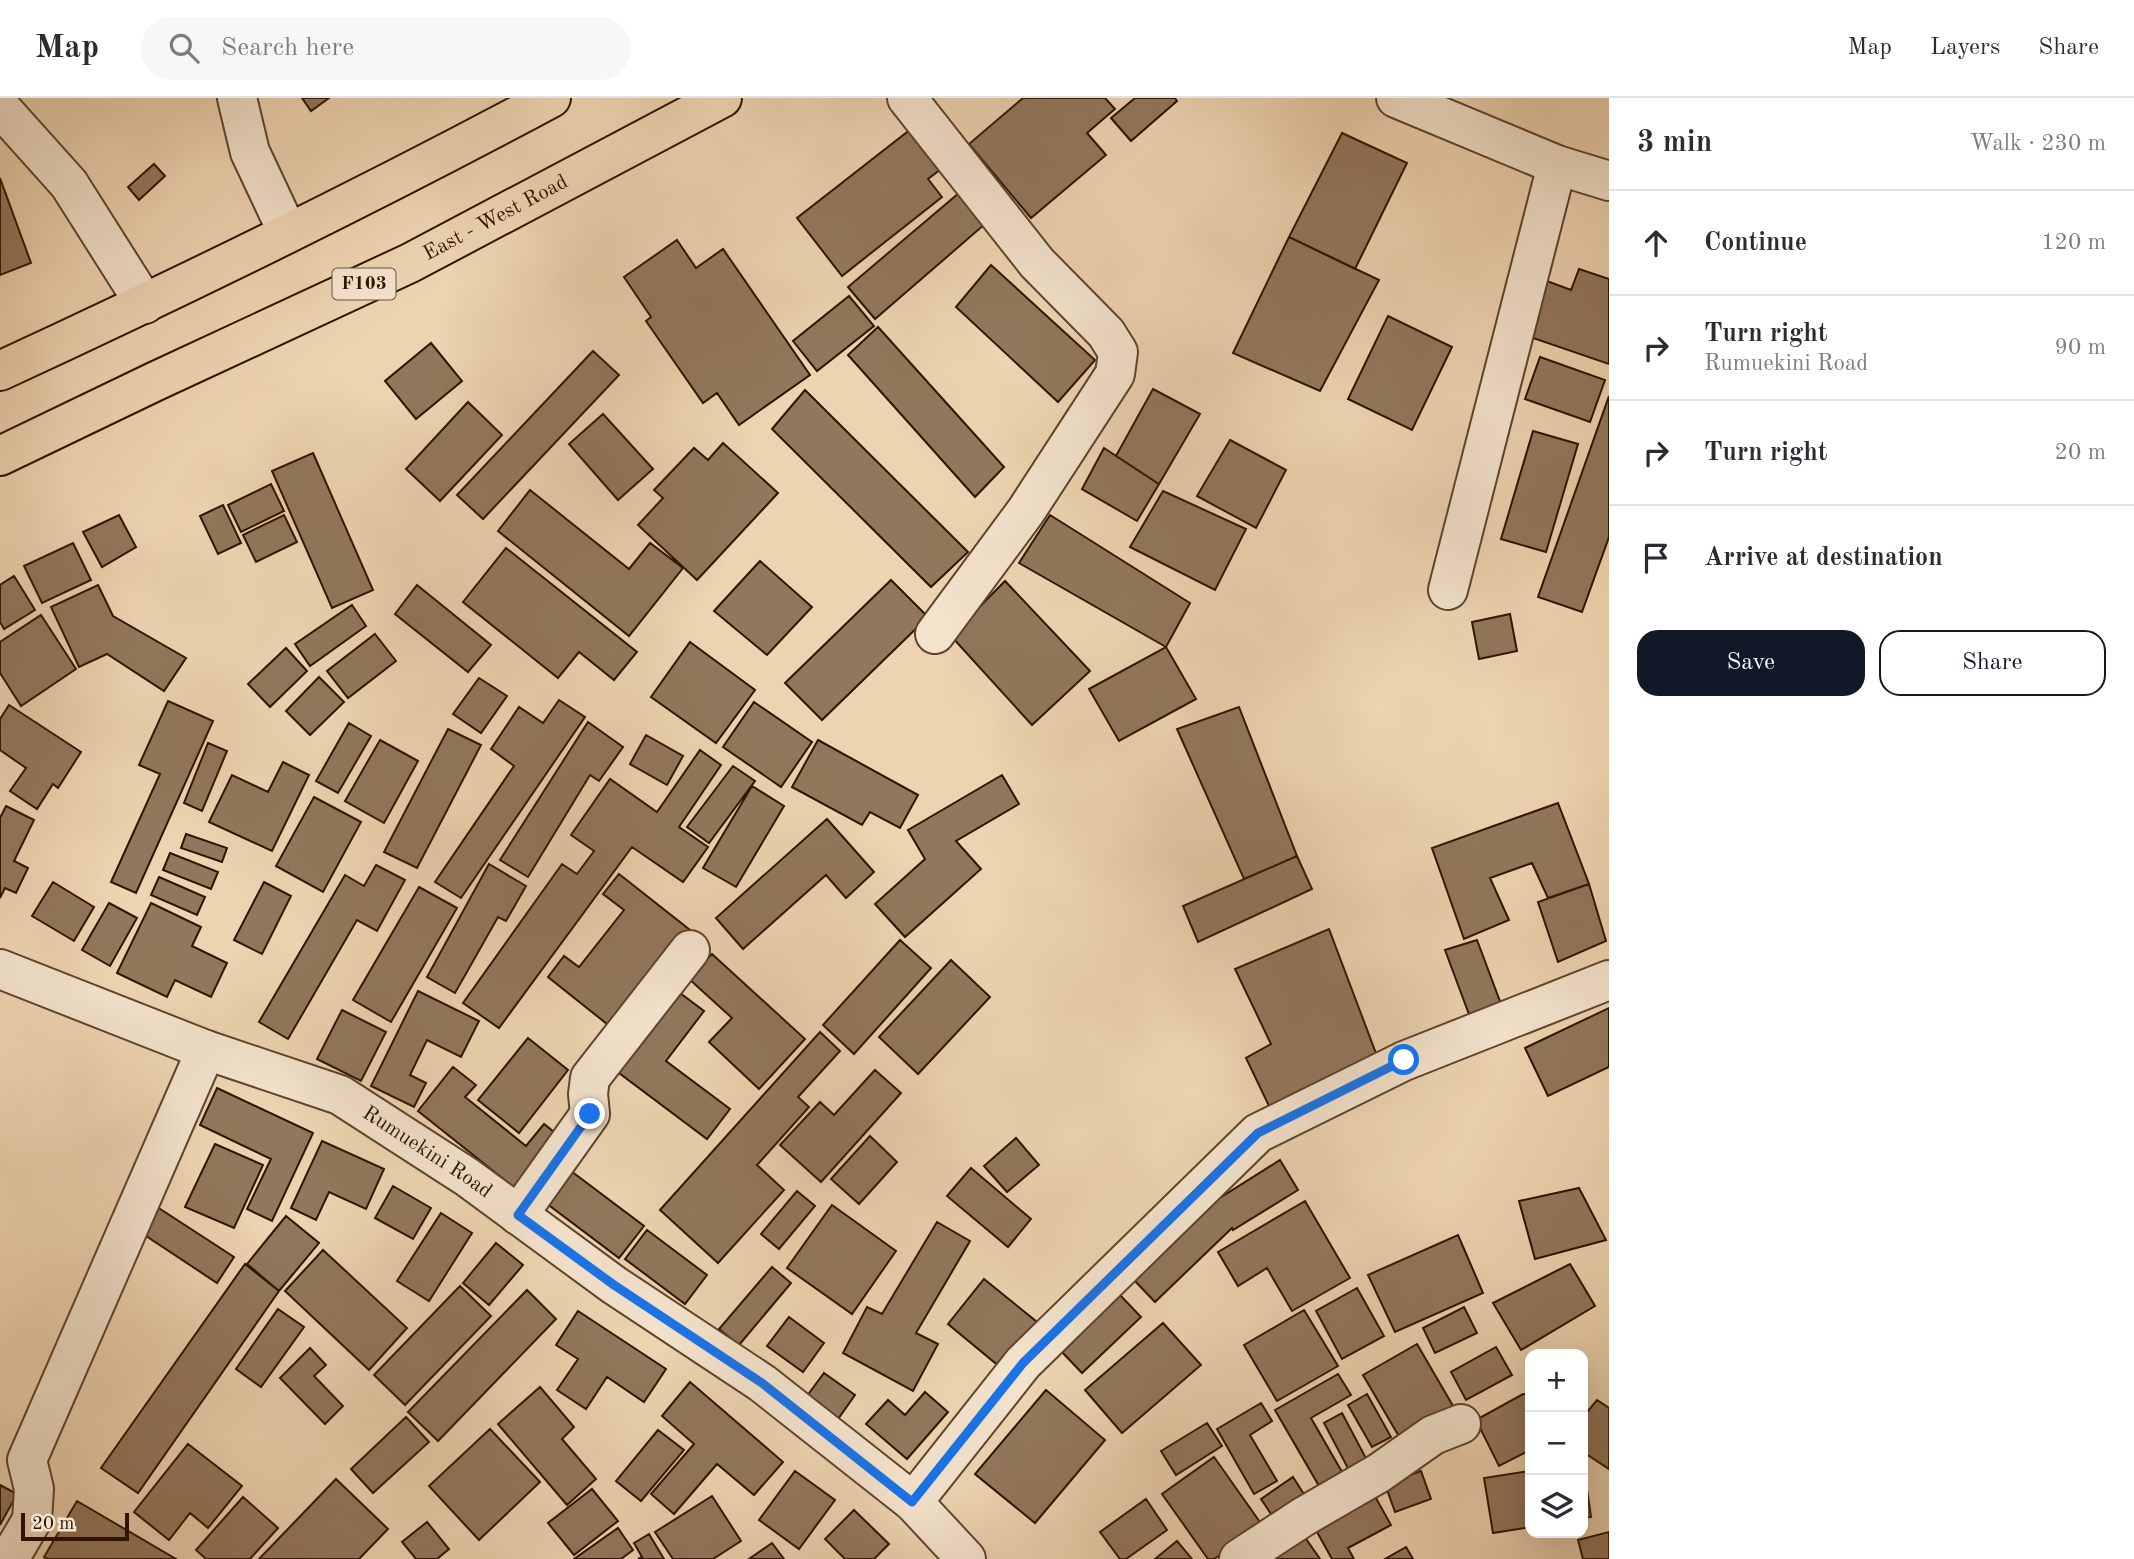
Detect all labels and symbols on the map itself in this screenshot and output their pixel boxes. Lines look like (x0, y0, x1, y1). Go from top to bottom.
street label: East - West Road (420, 171, 571, 264)
road number: F103 (332, 268, 396, 300)
route start (1388, 1044, 1419, 1075)
route end (574, 1098, 605, 1129)
street label: Rumuekini Road (359, 1102, 496, 1202)
scale bar (21, 1510, 130, 1542)

